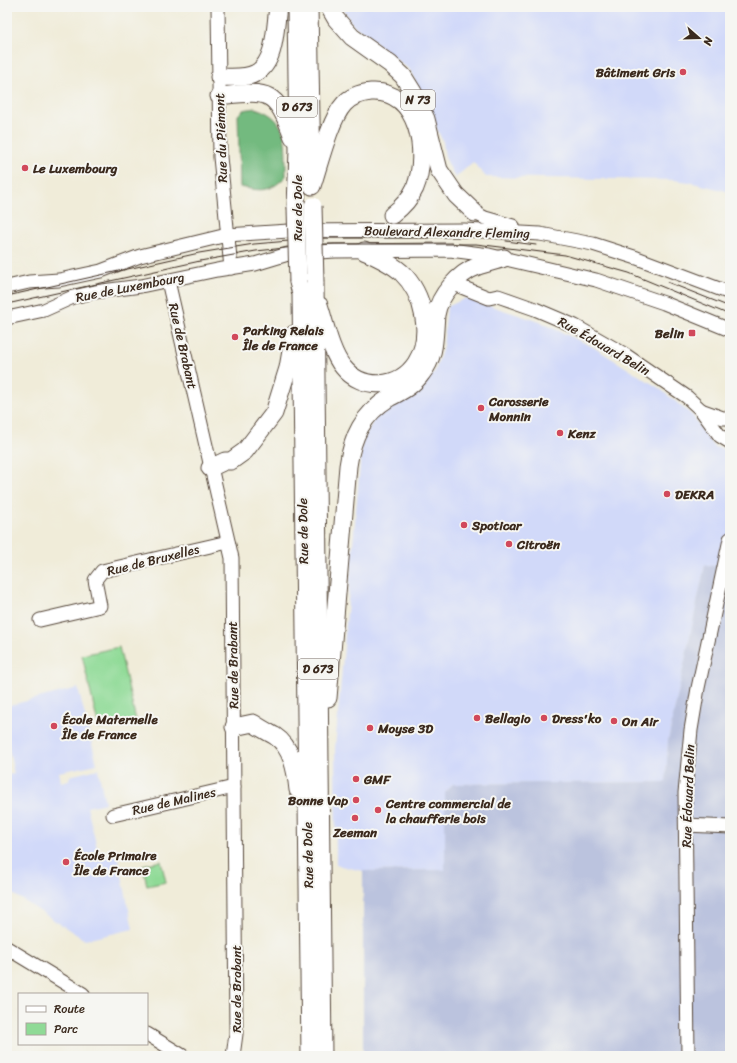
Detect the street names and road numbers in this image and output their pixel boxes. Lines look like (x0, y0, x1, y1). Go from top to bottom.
road number: N 73 (401, 90, 435, 110)
street label: Rue du Piémont (208, 93, 234, 183)
road number: D 673 (277, 97, 317, 117)
street label: Rue de Dole (286, 175, 309, 241)
street label: Boulevard Alexandre Fleming (364, 219, 531, 245)
street label: Rue de Luxembourg (74, 265, 187, 309)
street label: Rue de Brabant (162, 301, 204, 392)
street label: Rue Édouard Belin (554, 310, 654, 382)
street label: Rue de Dole (291, 497, 315, 564)
street label: Rue de Bruxelles (104, 537, 202, 583)
street label: Rue de Brabant (221, 621, 245, 709)
road number: D 673 (298, 659, 338, 679)
street label: Rue Édouard Belin (675, 744, 701, 848)
street label: Rue de Malines (130, 780, 219, 822)
street label: Rue de Dole (296, 821, 320, 888)
street label: Rue de Brabant (225, 945, 248, 1033)

